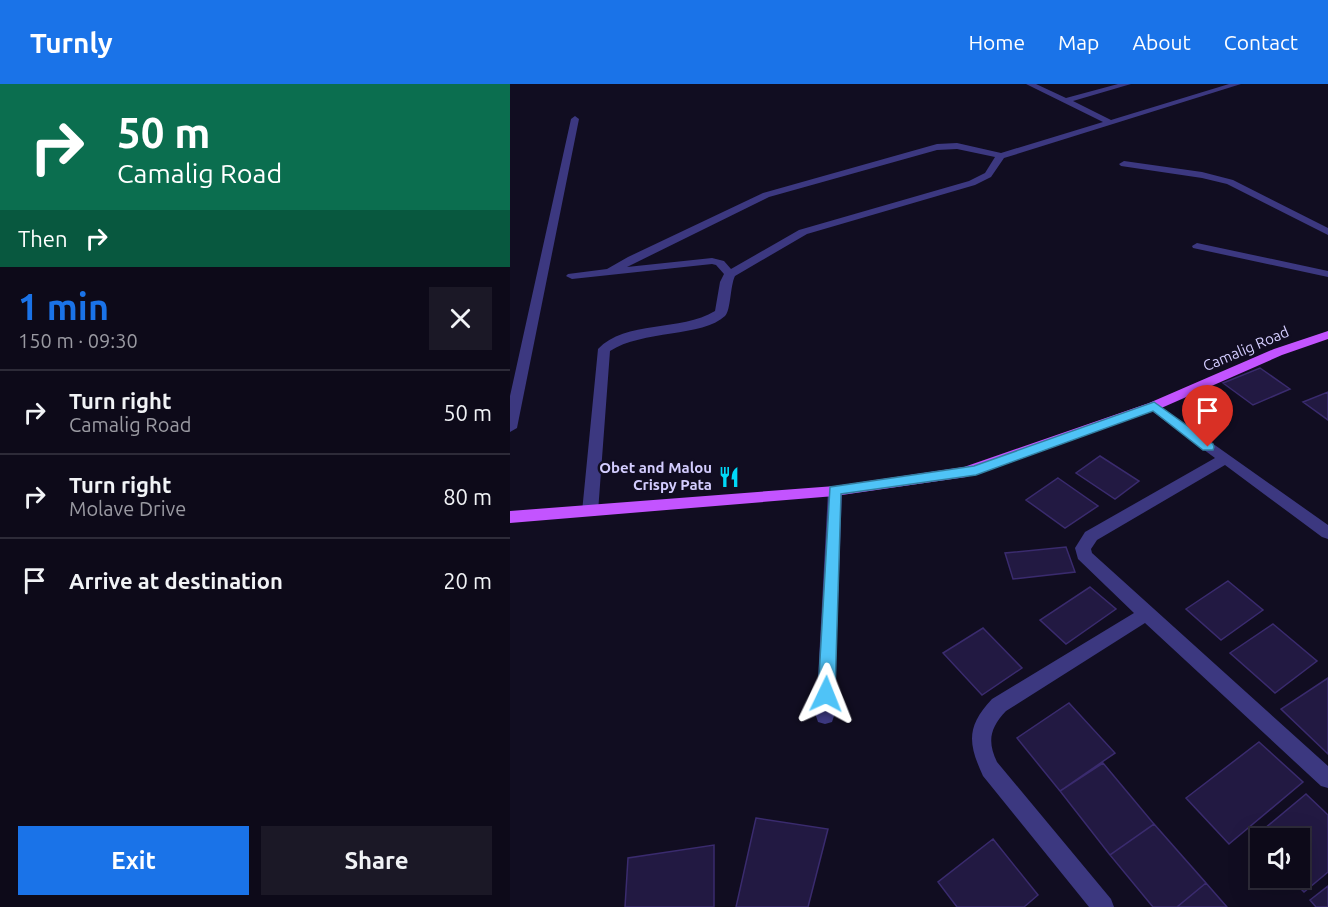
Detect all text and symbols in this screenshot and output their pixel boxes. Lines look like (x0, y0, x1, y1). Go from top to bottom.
text: Turnly (30, 27, 113, 58)
text: Home (968, 30, 1025, 54)
text: Map (1058, 30, 1099, 54)
text: About (1132, 30, 1191, 54)
text: Contact (1224, 30, 1298, 54)
icon: right (18, 108, 96, 186)
text: 50 m (117, 109, 211, 156)
text: Camalig Road (117, 158, 282, 188)
icon: right (80, 222, 113, 255)
text: Then (18, 226, 68, 251)
text: 1 min (18, 286, 109, 327)
button: close (429, 287, 492, 350)
street label: Camalig Road (1200, 323, 1291, 374)
text: 150 m · 09:30 (18, 329, 138, 352)
pin (1182, 385, 1233, 447)
text: Turn right (69, 388, 171, 413)
icon: arrive (1191, 394, 1224, 427)
icon: right (18, 396, 51, 429)
text: 50 m (443, 400, 492, 425)
text: Camalig Road (69, 413, 191, 436)
place label: Obet and Malou Crispy Pata (599, 459, 712, 493)
restaurant icon: Obet and Malou Crispy Pata (717, 465, 741, 489)
text: Turn right (69, 472, 171, 497)
icon: right (18, 480, 51, 513)
text: 80 m (443, 484, 492, 509)
text: Molave Drive (69, 497, 186, 520)
icon: arrive (18, 564, 51, 597)
text: Arrive at destination (69, 568, 283, 593)
text: 20 m (443, 568, 492, 593)
position arrow (794, 662, 858, 726)
button: Exit (18, 826, 249, 895)
button: Share (261, 826, 492, 895)
map controls (1250, 828, 1310, 888)
button: sound (1250, 828, 1310, 888)

